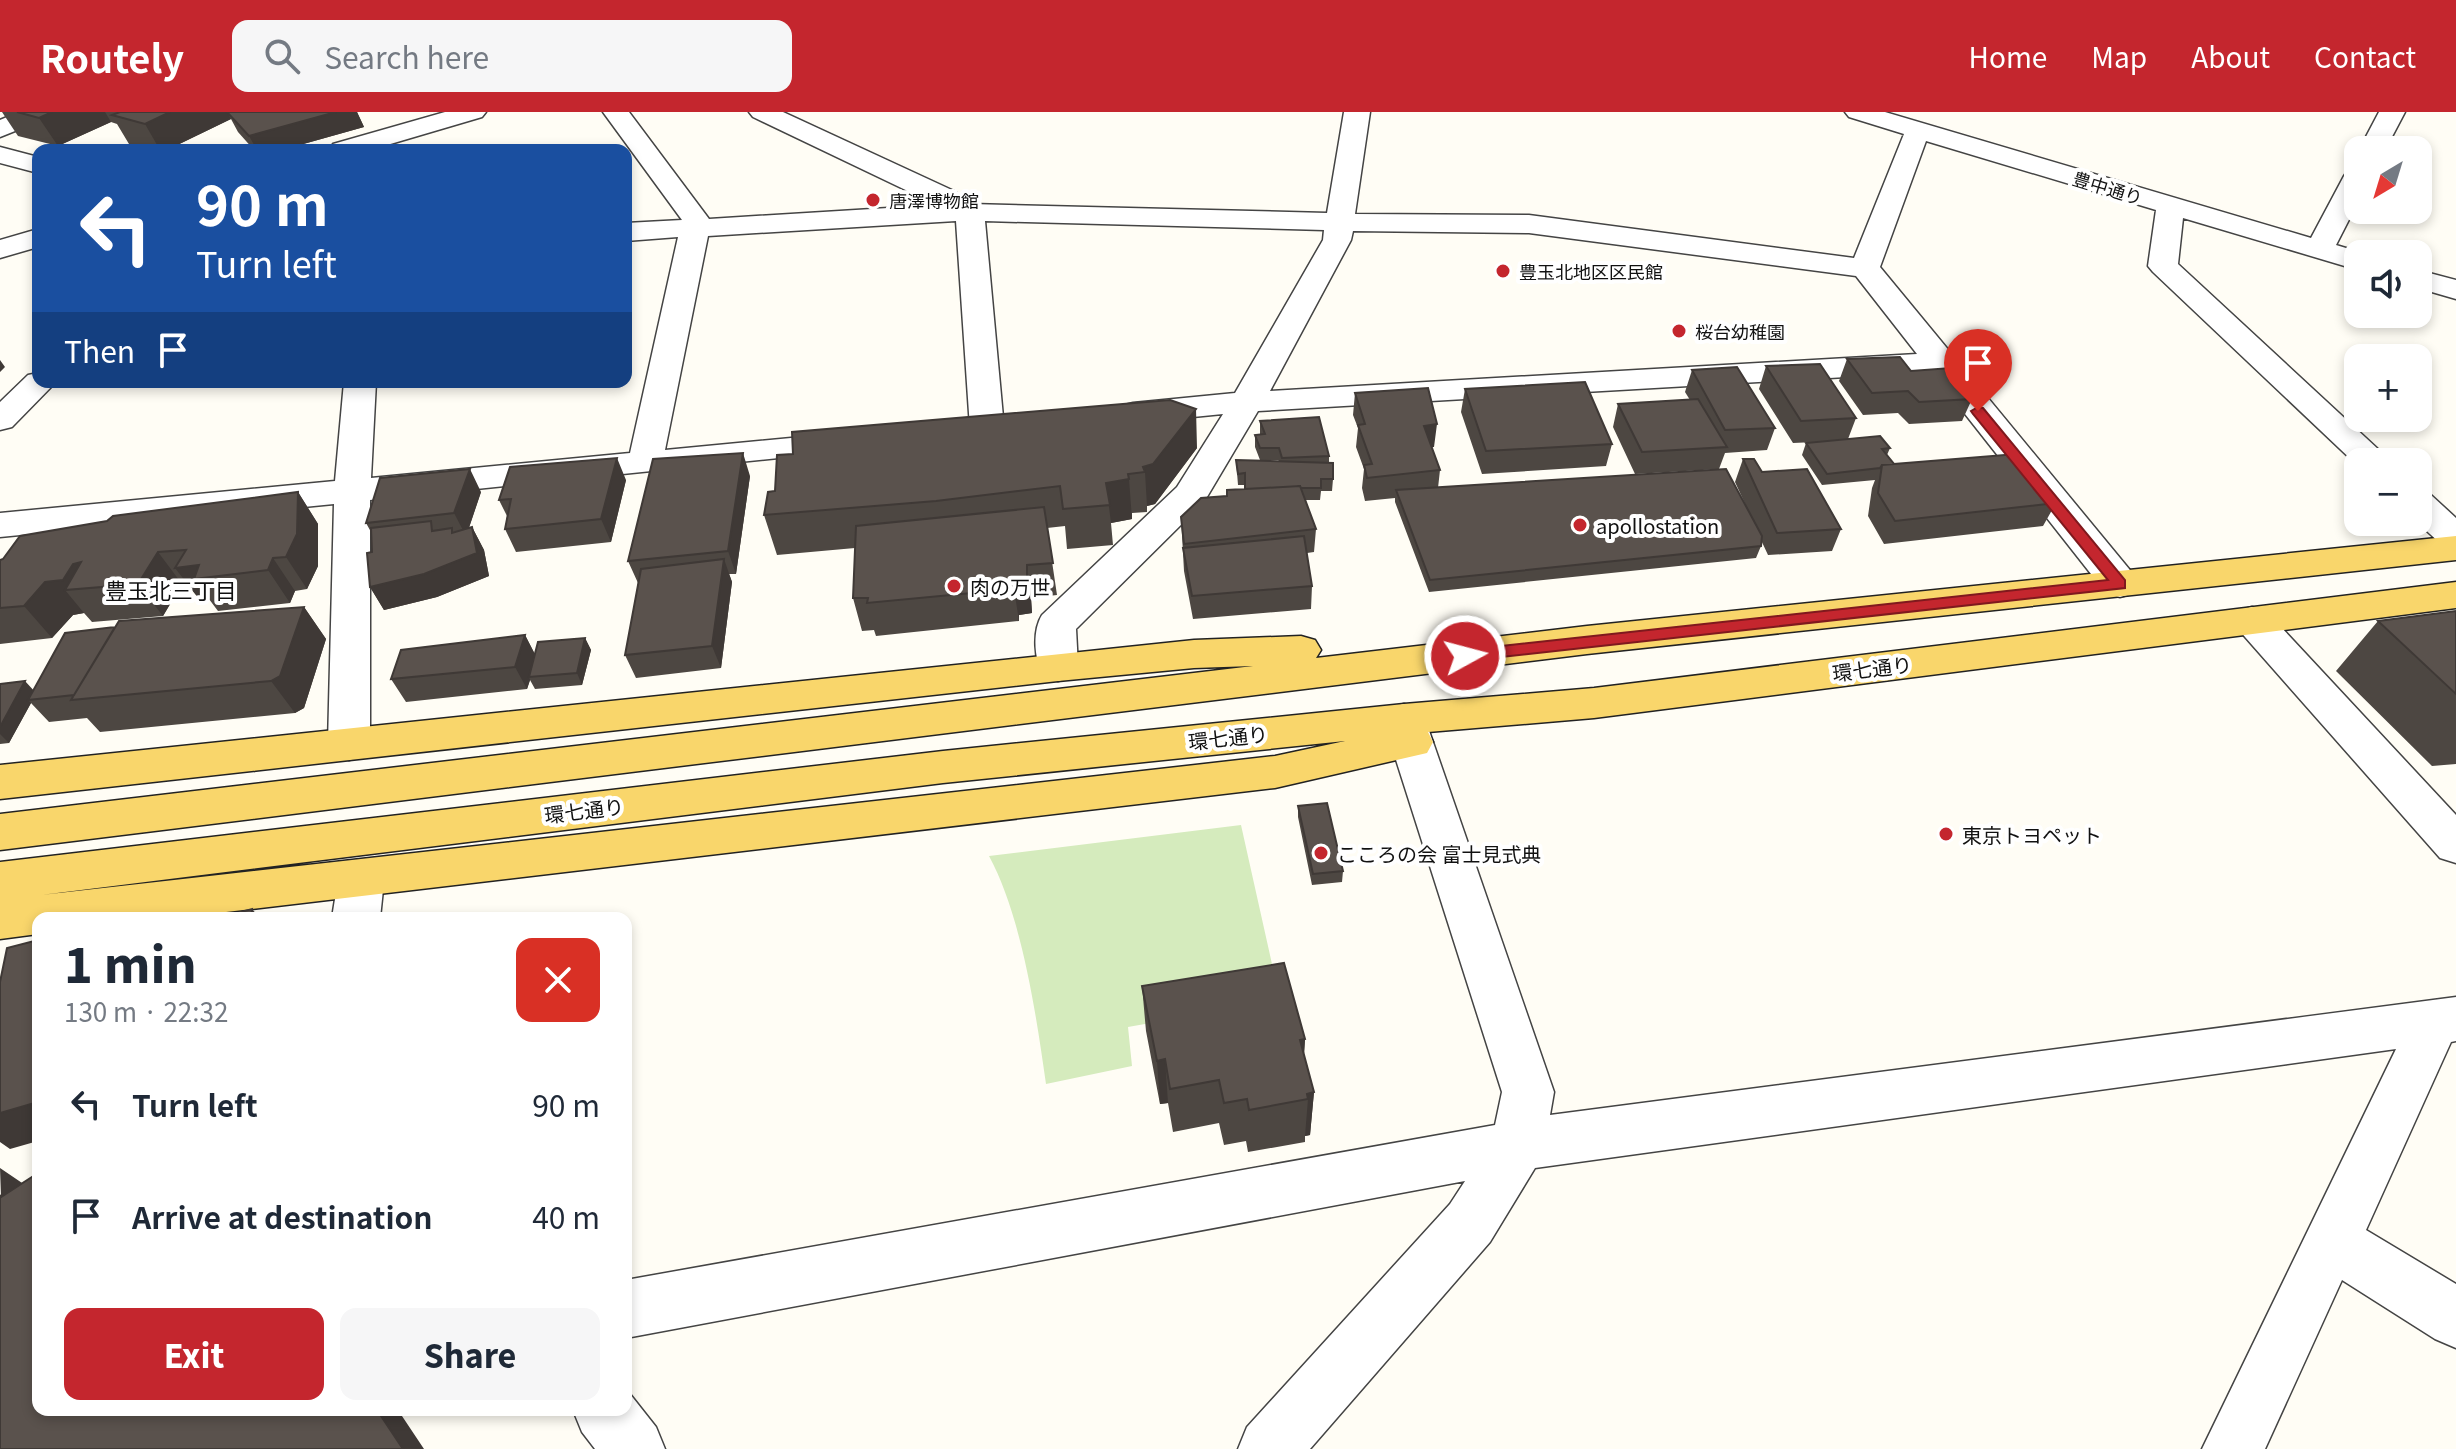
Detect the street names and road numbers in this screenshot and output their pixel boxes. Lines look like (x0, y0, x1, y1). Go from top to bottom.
street label: 豊中通り (2070, 164, 2146, 210)
street label: 環七通り (1831, 649, 1913, 687)
street label: 環七通り (1187, 718, 1269, 756)
street label: 環七通り (543, 791, 625, 829)

